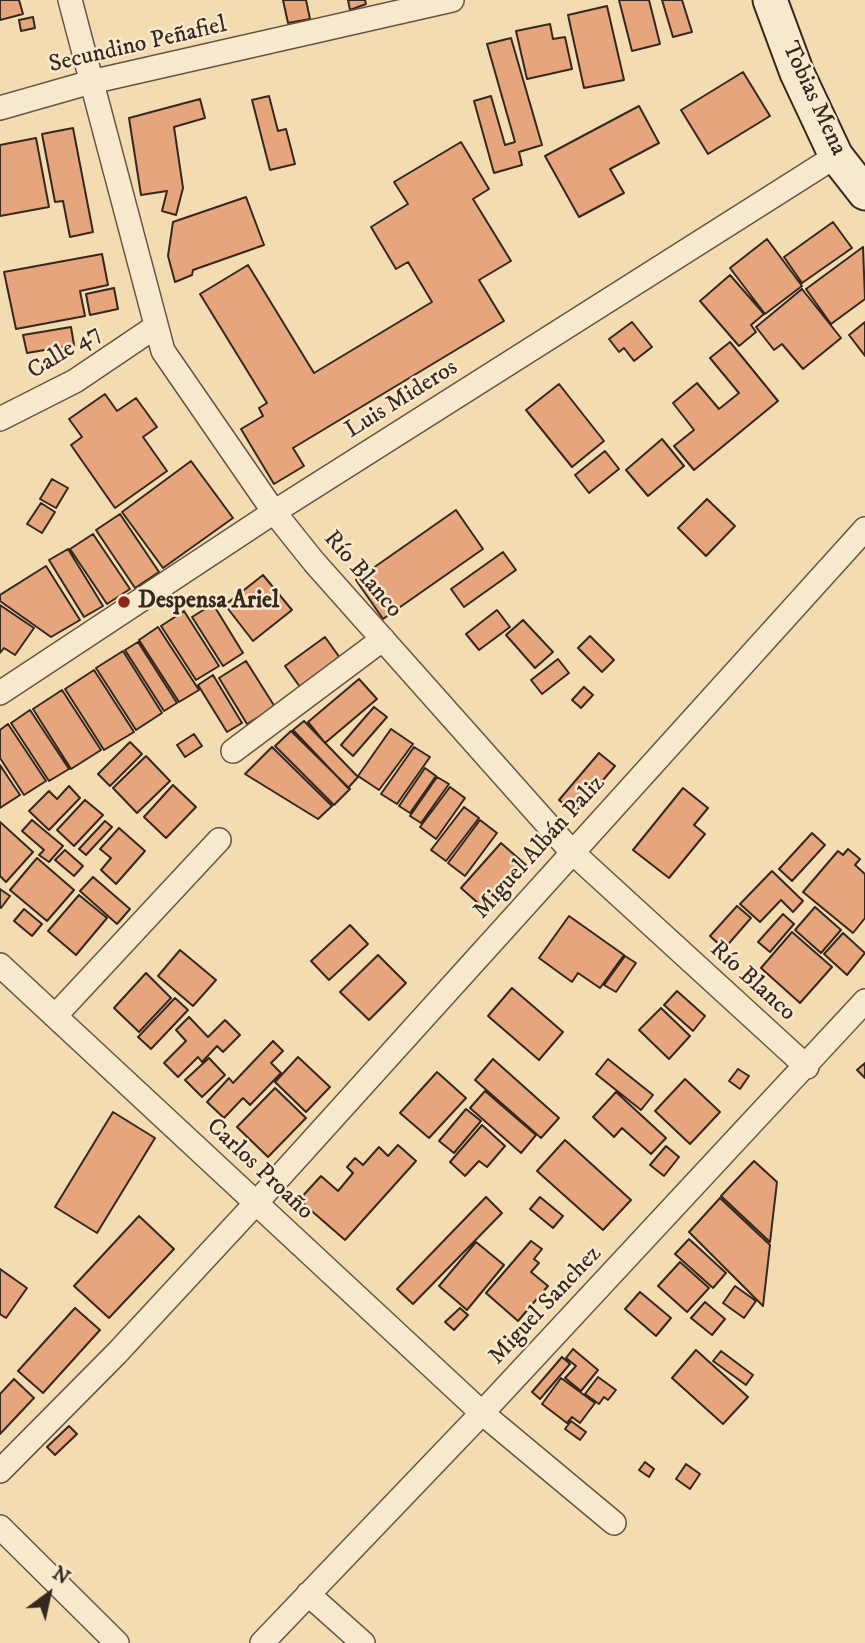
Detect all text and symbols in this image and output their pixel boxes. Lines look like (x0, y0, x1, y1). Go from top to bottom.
street label: Secundino Peñafiel (46, 12, 230, 80)
street label: Tobias Mena (774, 37, 852, 161)
street label: Calle 47 (23, 319, 107, 387)
street label: Luis Mideros (341, 354, 463, 446)
street label: Río Blanco (316, 526, 408, 624)
place label: Despensa Ariel (138, 588, 279, 616)
marker: Despensa Ariel (116, 594, 132, 610)
street label: Miguel Albán Paliz (468, 770, 612, 926)
street label: Río Blanco (703, 936, 801, 1028)
street label: Carlos Proaño (200, 1113, 318, 1227)
street label: Miguel Sanchez (484, 1241, 608, 1371)
north arrow (14, 1559, 84, 1629)
text: N (48, 1562, 74, 1590)

